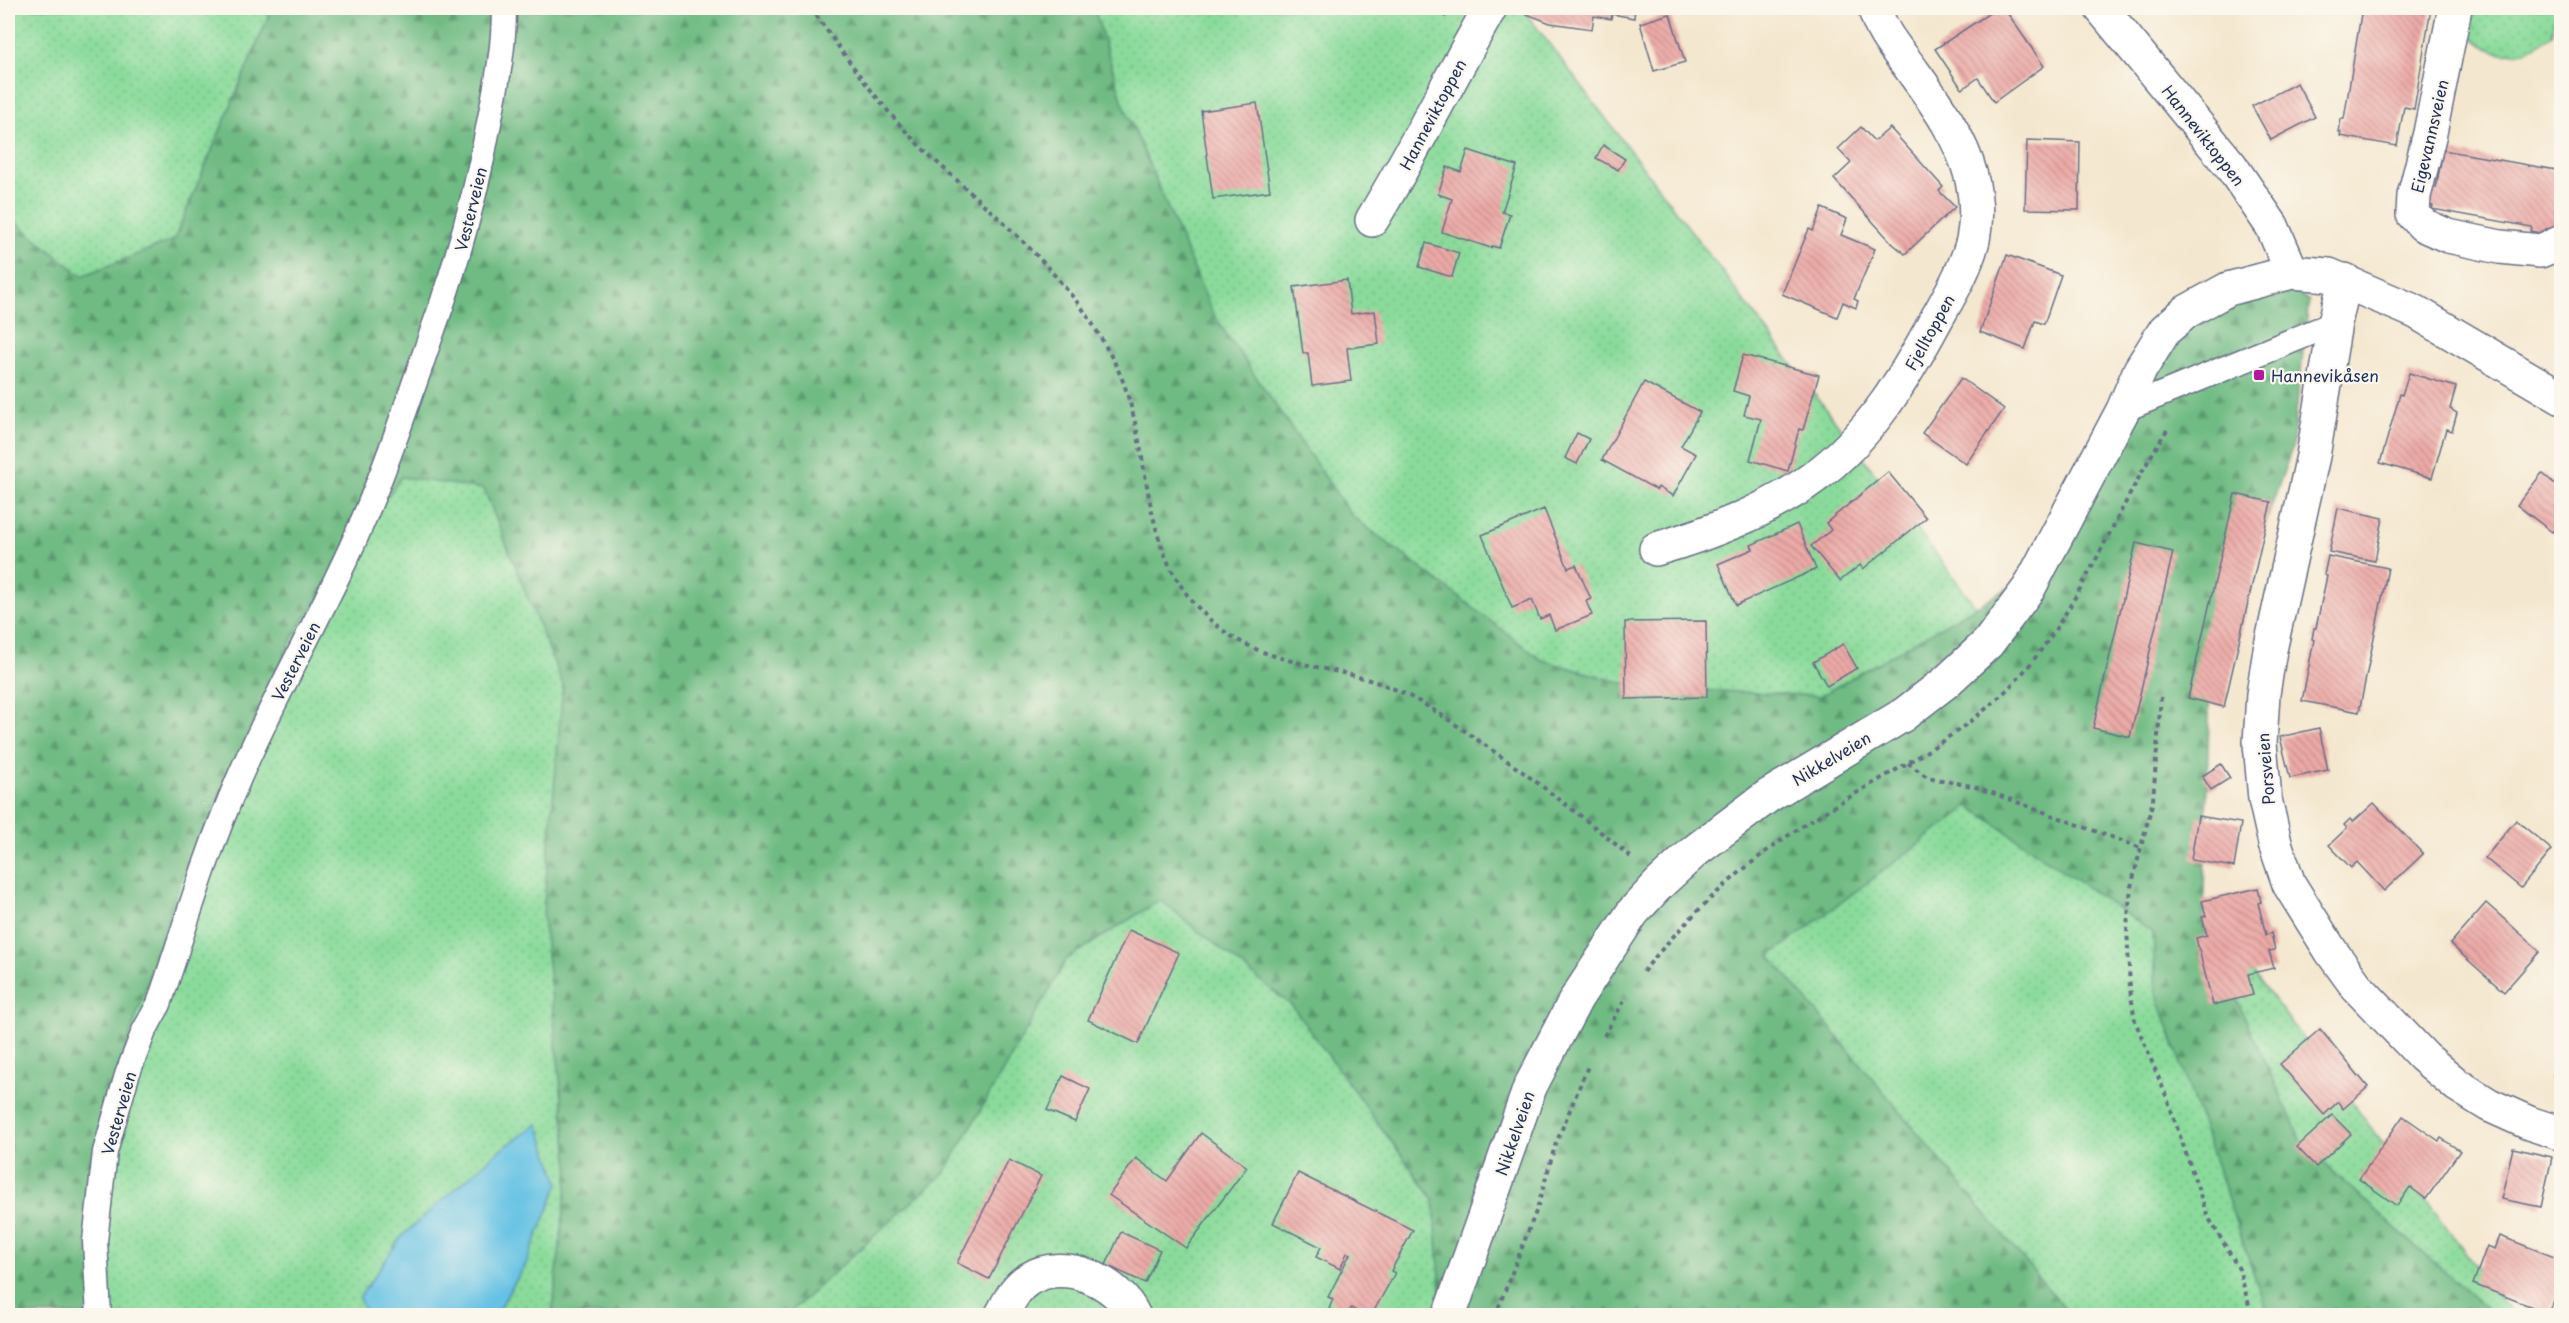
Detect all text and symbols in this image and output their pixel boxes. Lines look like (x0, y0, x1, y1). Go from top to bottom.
street label: Hanneviktoppen (1393, 54, 1471, 174)
street label: Eigevannsveien (2404, 77, 2454, 195)
street label: Hanneviktoppen (2157, 79, 2251, 191)
street label: Vesterveien (448, 164, 492, 254)
street label: Fjelltoppen (1898, 290, 1960, 374)
place label: Hannevikåsen (2271, 363, 2379, 387)
marker: Hannevikåsen (2252, 368, 2266, 382)
street label: Vesterveien (265, 617, 325, 705)
street label: Nikkelveien (1787, 725, 1875, 791)
street label: Porsveien (2250, 732, 2280, 806)
street label: Vesterveien (95, 1068, 141, 1158)
street label: Nikkelveien (1488, 1087, 1540, 1179)

